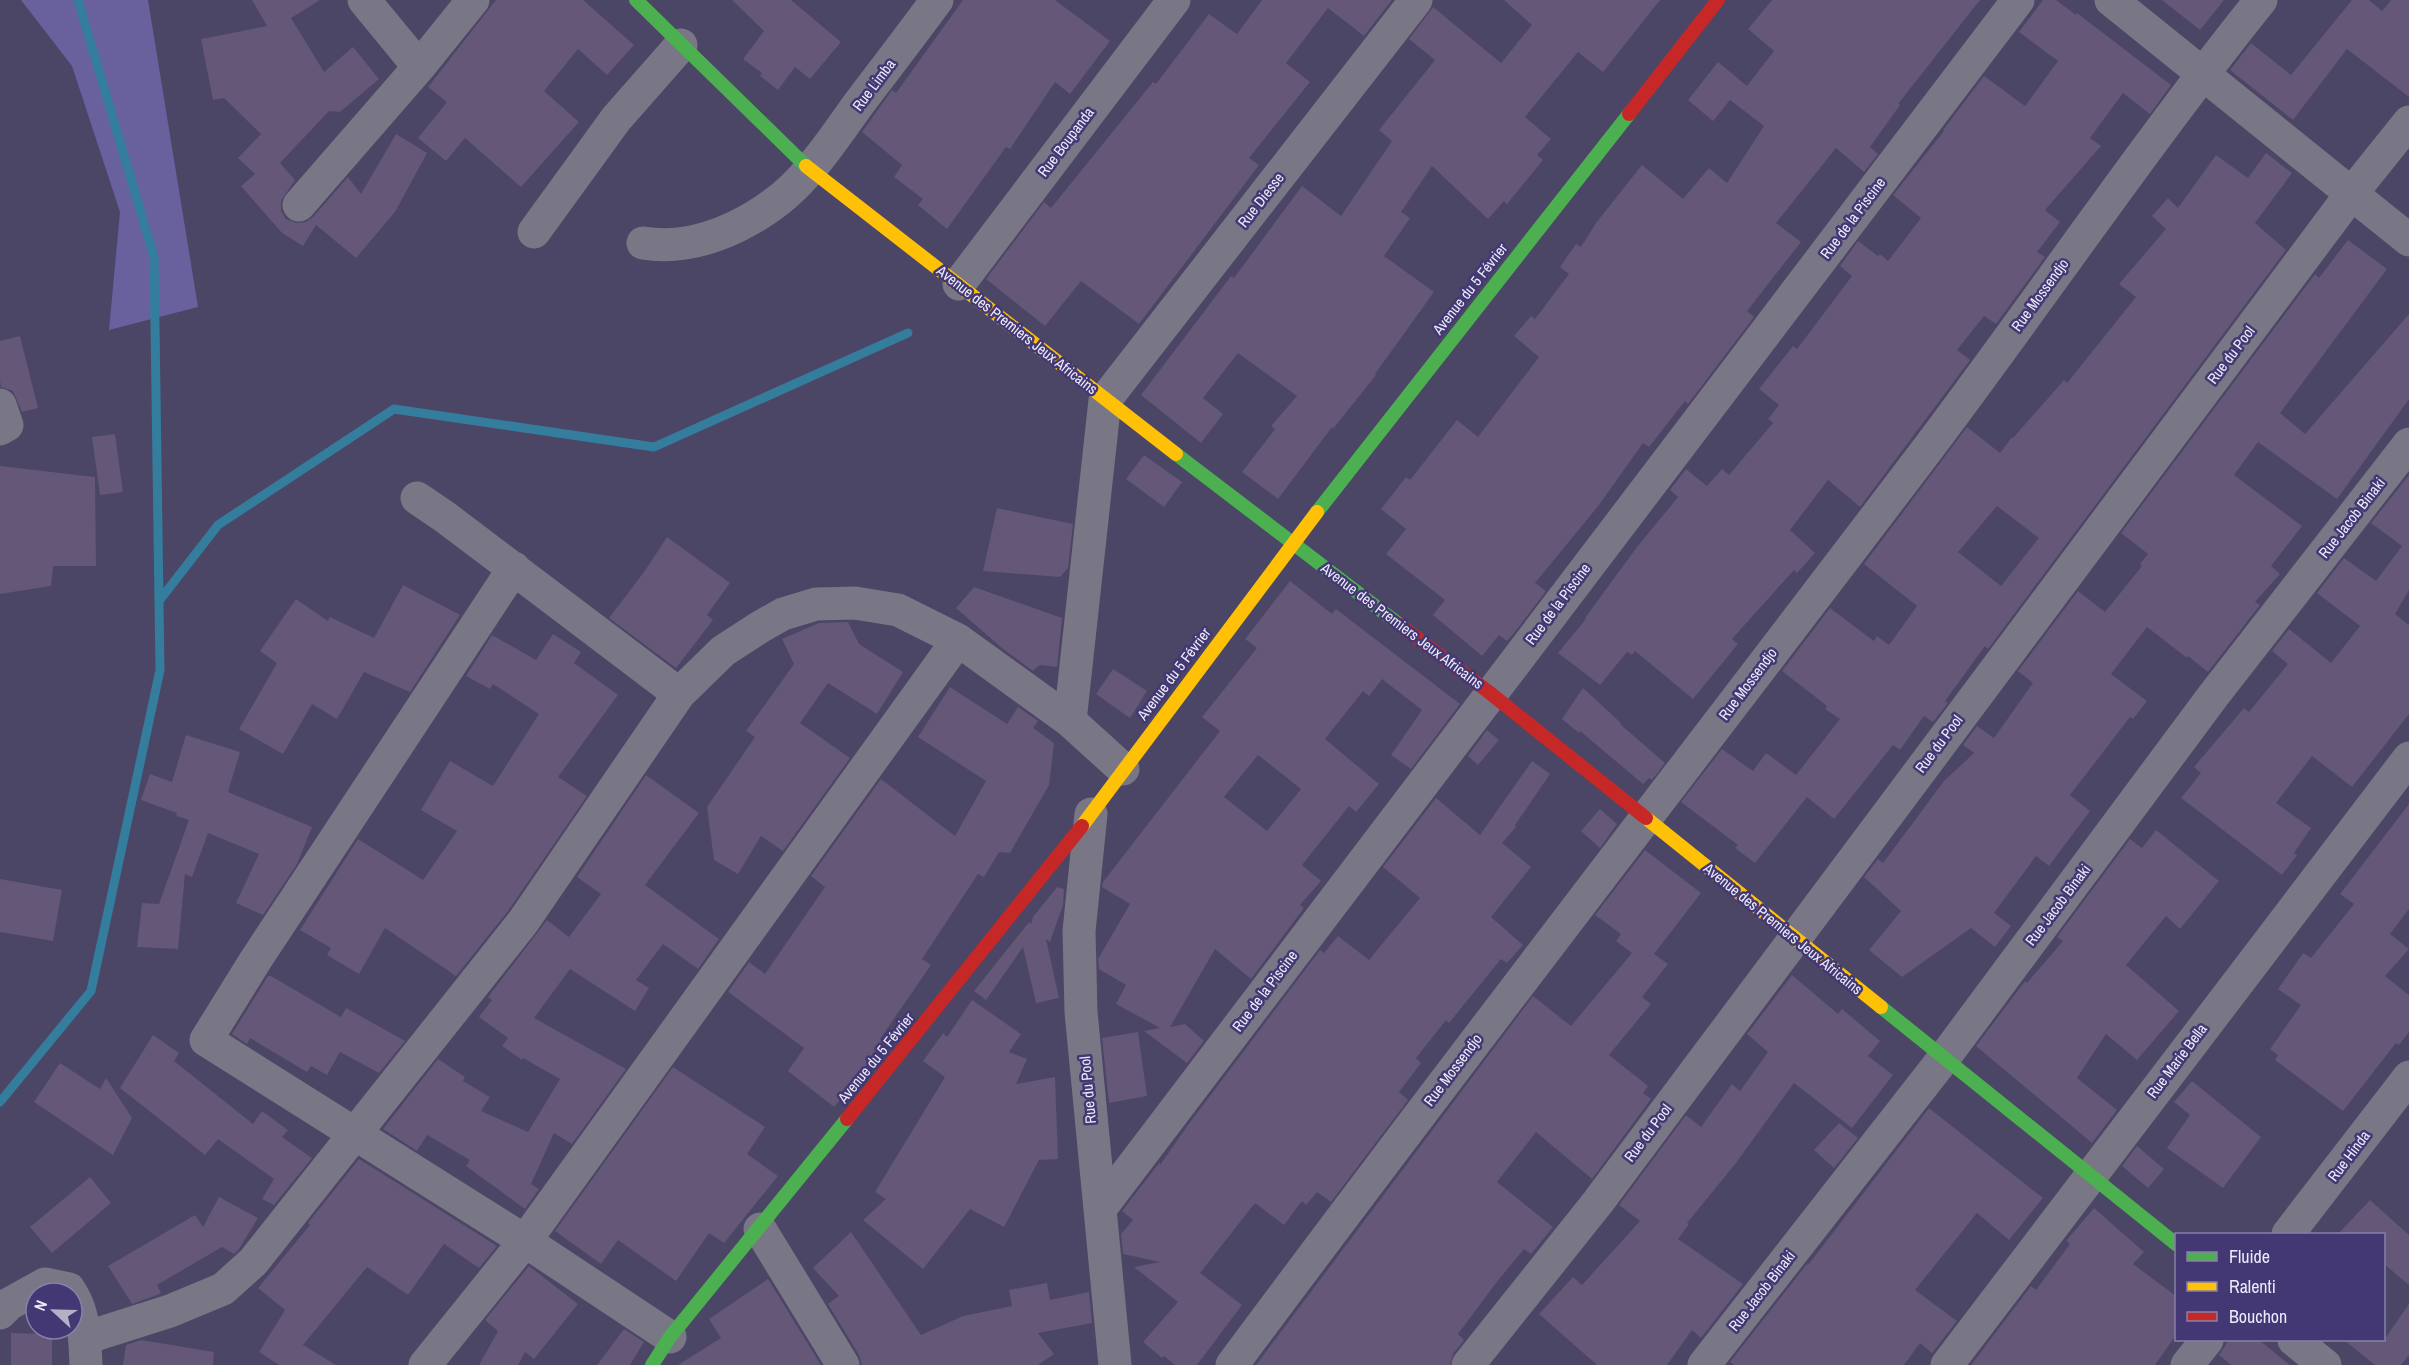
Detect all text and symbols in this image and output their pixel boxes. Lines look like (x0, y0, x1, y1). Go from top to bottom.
street label: Rue Limba (847, 54, 900, 115)
street label: Rue Boupanda (1033, 102, 1099, 181)
street label: Rue Diesse (1233, 168, 1289, 231)
street label: Rue de la Piscine (1815, 172, 1890, 263)
street label: Avenue du 5 Février (1427, 239, 1512, 340)
street label: Rue Mossendjo (2006, 254, 2073, 335)
street label: Avenue des Premiers Jeux Africains (932, 260, 1102, 399)
street label: Rue du Pool (2202, 321, 2259, 388)
street label: Rue Jacob Binaki (2313, 473, 2390, 562)
street label: Avenue des Premiers Jeux Africains (1316, 557, 1488, 694)
street label: Rue de la Piscine (1520, 558, 1595, 649)
street label: Avenue du 5 Février (1131, 623, 1215, 725)
street label: Rue Mossendjo (1713, 643, 1782, 724)
street label: Rue du Pool (1910, 710, 1967, 777)
street label: Avenue des Premiers Jeux Africains (1699, 857, 1867, 999)
street label: Rue Jacob Binaki (2020, 860, 2095, 950)
street label: Rue de la Piscine (1227, 945, 1302, 1036)
street label: Avenue du 5 Février (832, 1008, 919, 1108)
street label: Rue Marie Bella (2142, 1019, 2212, 1102)
street label: Rue Mossendjo (1418, 1029, 1487, 1110)
street label: Rue du Pool (1074, 1055, 1101, 1125)
street label: Rue du Pool (1619, 1099, 1676, 1166)
street label: Rue Hinda (2323, 1126, 2375, 1186)
legend (2175, 1233, 2385, 1341)
text: Fluide (2229, 1244, 2270, 1269)
street label: Rue Jacob Binaki (1723, 1246, 1800, 1335)
text: Ralenti (2229, 1274, 2276, 1299)
north arrow (24, 1281, 84, 1341)
text: N (28, 1297, 52, 1314)
text: Bouchon (2229, 1304, 2287, 1329)

